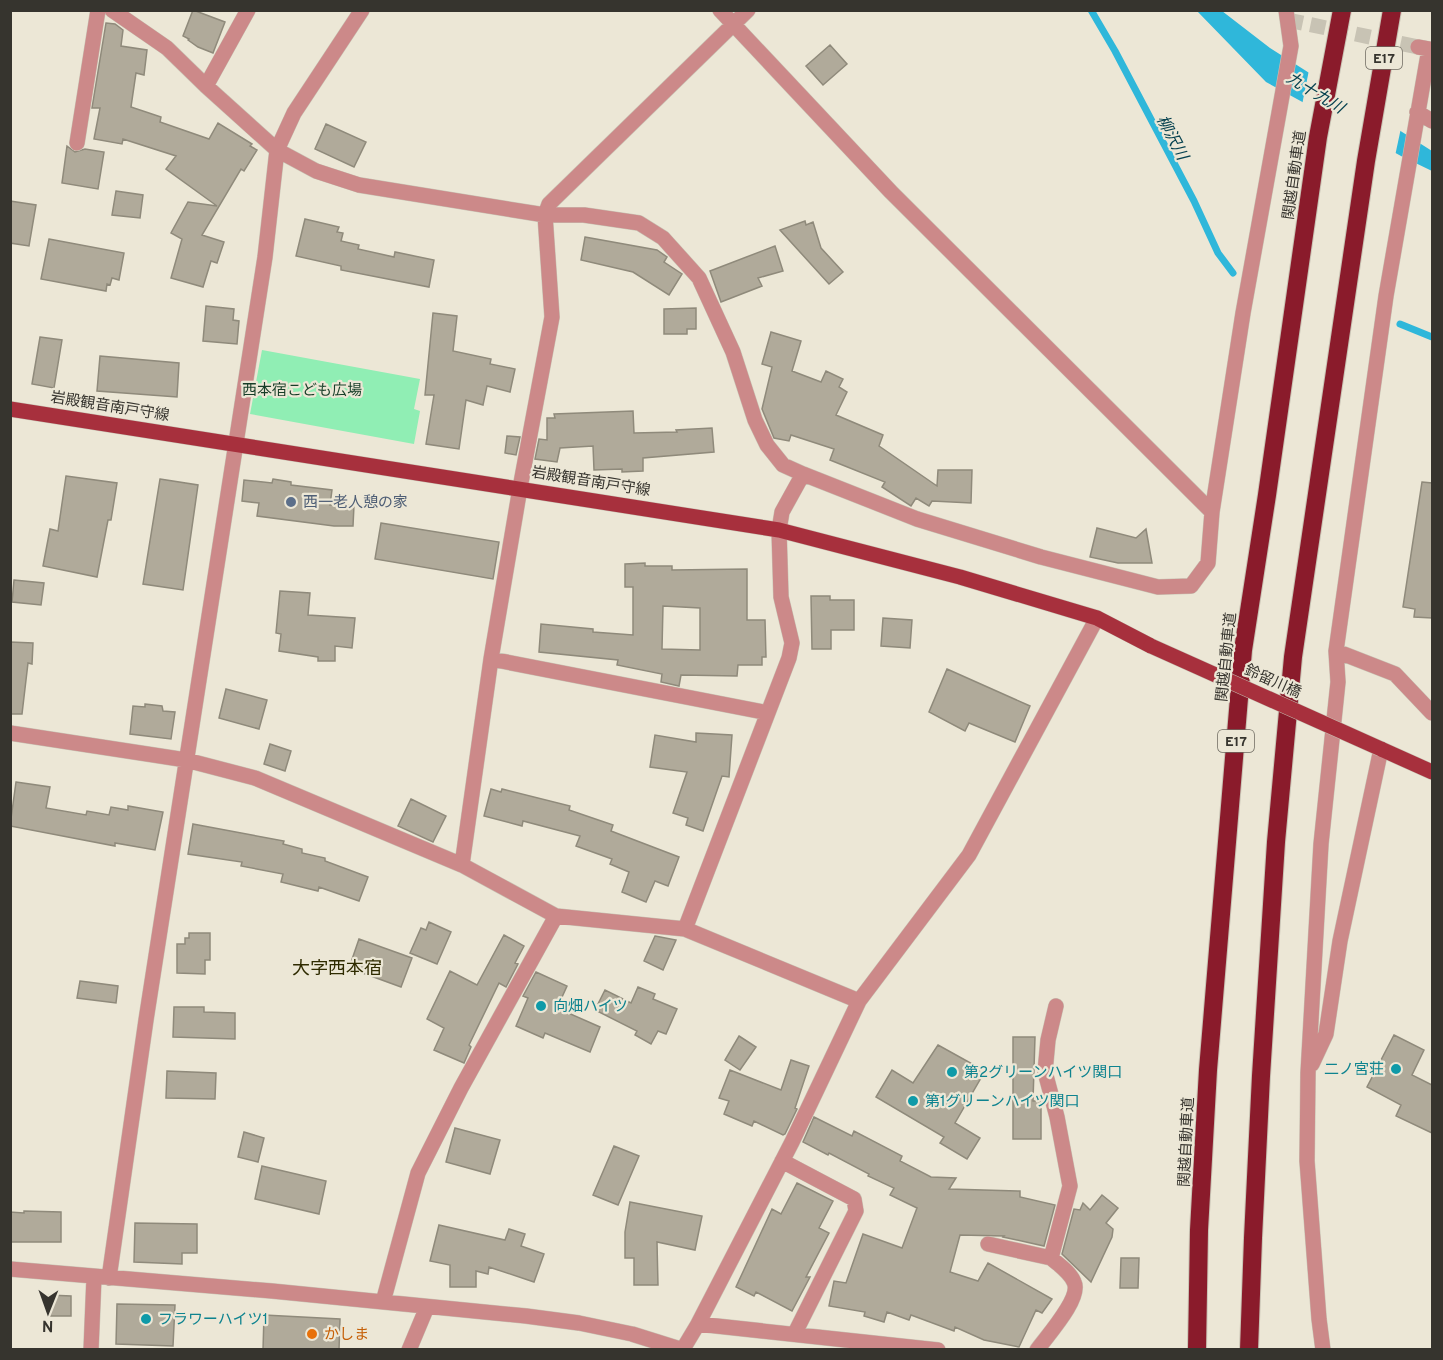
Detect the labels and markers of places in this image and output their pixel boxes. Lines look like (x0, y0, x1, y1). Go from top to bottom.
place label: 西一老人憩の家 (303, 493, 408, 513)
marker: 西一老人憩の家 (284, 495, 298, 509)
place label: 向畑ハイツ (553, 998, 628, 1017)
marker: 向畑ハイツ (534, 999, 548, 1013)
place label: 二ノ宮荘 (1324, 1061, 1384, 1080)
marker: 二ノ宮荘 (1389, 1062, 1403, 1076)
place label: 第2グリーンハイツ関口 (964, 1064, 1122, 1083)
marker: 第2グリーンハイツ関口 (945, 1065, 959, 1079)
place label: 第1グリーンハイツ関口 (925, 1093, 1080, 1112)
marker: 第1グリーンハイツ関口 (906, 1094, 920, 1108)
place label: フラワーハイツ1 (158, 1311, 268, 1330)
marker: フラワーハイツ1 (139, 1312, 153, 1326)
place label: かしま (324, 1326, 369, 1345)
marker: かしま (305, 1327, 319, 1341)

